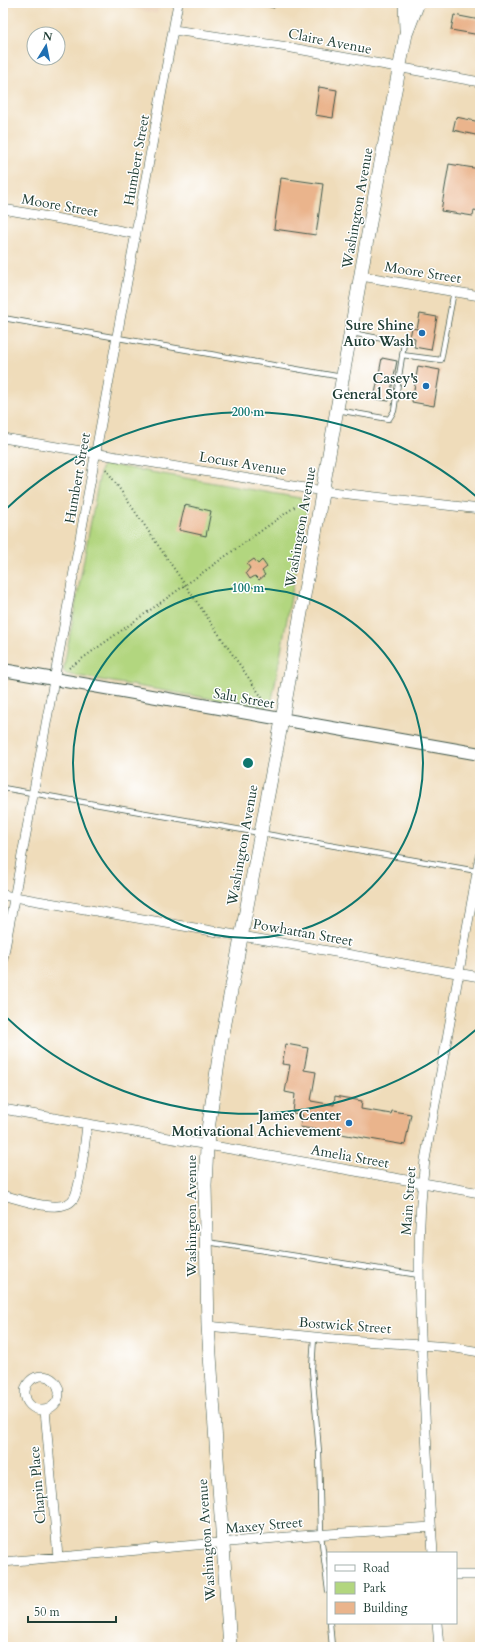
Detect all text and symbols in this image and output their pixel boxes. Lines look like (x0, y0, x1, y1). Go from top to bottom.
street label: Claire Avenue (286, 24, 373, 59)
north arrow (26, 26, 66, 66)
text: N (42, 28, 54, 45)
street label: Humbert Street (119, 113, 154, 207)
street label: Washington Avenue (337, 146, 378, 271)
street label: Moore Street (20, 189, 100, 222)
street label: Moore Street (383, 257, 463, 288)
place label: Sure Shine Auto Wash (343, 316, 414, 351)
marker: Sure Shine Auto Wash (417, 328, 427, 338)
place label: Casey's General Store (332, 369, 418, 404)
marker: Casey's General Store (421, 381, 431, 391)
text: 200 m (232, 404, 265, 420)
street label: Humbert Street (60, 431, 95, 525)
street label: Locust Avenue (198, 447, 288, 480)
street label: Washington Avenue (280, 465, 321, 590)
text: 100 m (232, 580, 265, 596)
street label: Salu Street (212, 684, 277, 713)
centre of rings (241, 756, 255, 770)
street label: Washington Avenue (222, 783, 263, 908)
street label: Powhattan Street (251, 914, 355, 951)
place label: James Center Motivational Achievement (171, 1106, 341, 1141)
marker: James Center Motivational Achievement (344, 1118, 354, 1128)
street label: Amelia Street (309, 1140, 391, 1173)
street label: Washington Avenue (182, 1155, 201, 1278)
street label: Main Street (397, 1166, 420, 1236)
street label: Bostwick Street (298, 1313, 392, 1338)
street label: Chapin Place (25, 1445, 50, 1525)
street label: Washington Avenue (193, 1478, 220, 1603)
street label: Maxey Street (225, 1513, 304, 1538)
legend (327, 1552, 457, 1624)
text: Road (363, 1560, 390, 1576)
text: Park (363, 1580, 387, 1596)
scale bar (28, 1598, 116, 1624)
text: Building (363, 1600, 408, 1616)
text: 50 m (34, 1604, 61, 1620)

